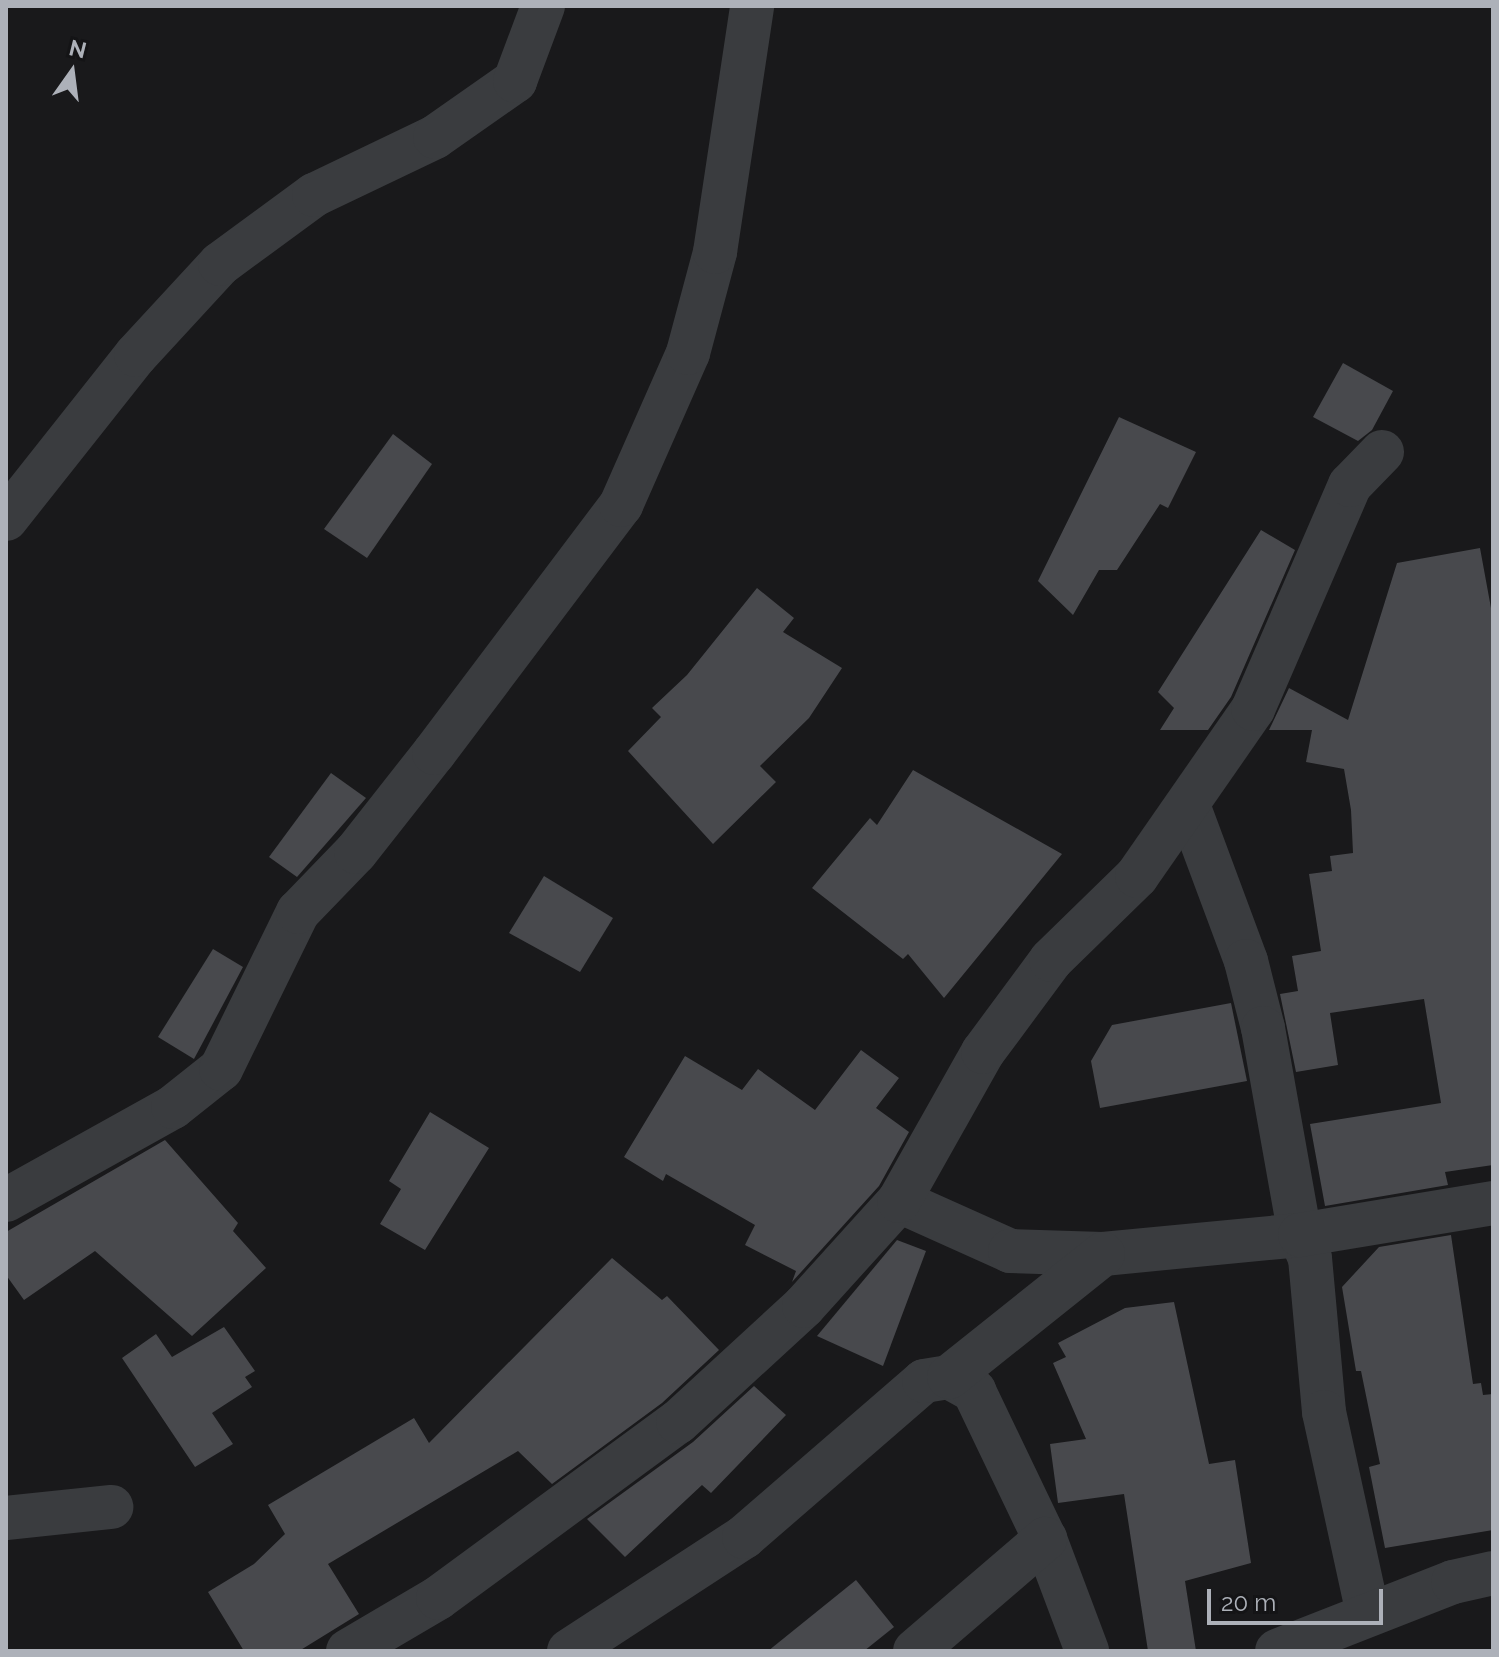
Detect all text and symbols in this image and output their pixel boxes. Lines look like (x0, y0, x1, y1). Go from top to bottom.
north arrow (32, 32, 112, 112)
text: N (67, 34, 89, 63)
scale bar (1211, 1573, 1387, 1623)
text: 20 m (1221, 1588, 1276, 1617)

